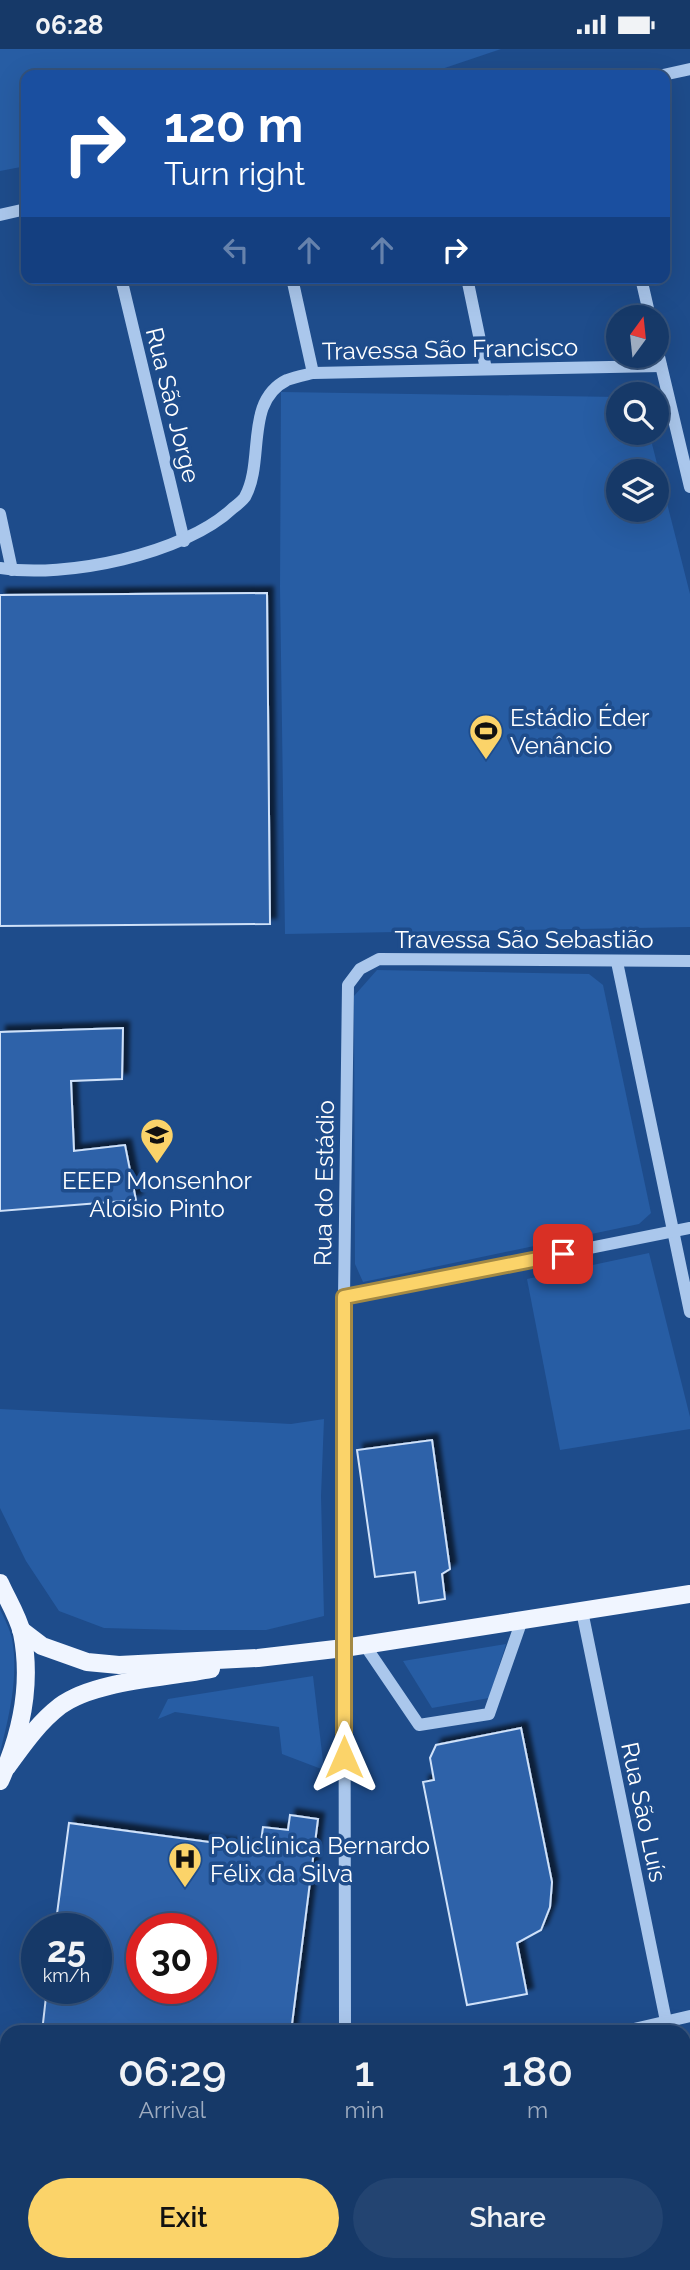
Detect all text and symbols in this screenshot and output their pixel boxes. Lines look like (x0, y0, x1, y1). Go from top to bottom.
text: 06:28 (35, 10, 104, 40)
text: 120 m (164, 96, 303, 153)
icon: right (49, 98, 140, 189)
text: Turn right (164, 155, 305, 192)
icon: left (217, 231, 255, 269)
icon: ahead (290, 231, 328, 269)
icon: ahead (363, 231, 401, 269)
icon: right (436, 231, 474, 269)
north arrow (606, 305, 668, 367)
map controls (606, 305, 669, 522)
street label: Rua São Jorge (140, 324, 206, 486)
street label: Travessa São Francisco (322, 332, 578, 366)
button: search (606, 382, 669, 445)
button: layers (606, 459, 669, 522)
place label: Estádio Éder Venâncio (510, 703, 650, 760)
sports icon: Estádio Éder Venâncio (467, 712, 505, 761)
street label: Travessa São Sebastião (394, 925, 654, 954)
street label: Rua do Estádio (308, 1100, 340, 1266)
school or university icon: EEEP Monsenhor Aloísio Pinto (138, 1116, 176, 1165)
place label: EEEP Monsenhor Aloísio Pinto (62, 1166, 252, 1223)
pin (533, 1224, 593, 1284)
icon: arrive (544, 1235, 582, 1273)
position arrow (307, 1720, 381, 1794)
street label: Rua São Luís (615, 1740, 673, 1884)
place label: Policlínica Bernardo Félix da Silva (210, 1831, 430, 1888)
hospital icon: Policlínica Bernardo Félix da Silva (166, 1840, 204, 1889)
speed limit sign: 30 (126, 1913, 217, 2004)
text: 25 (47, 1929, 86, 1970)
text: km/h (43, 1965, 90, 1986)
text: 06:29 (118, 2047, 226, 2096)
text: 1 (354, 2047, 374, 2096)
text: 180 (502, 2047, 573, 2096)
text: Arrival (139, 2096, 206, 2123)
text: min (345, 2096, 384, 2123)
text: m (527, 2096, 548, 2123)
button: Exit (28, 2178, 339, 2258)
button: Share (353, 2178, 663, 2258)

